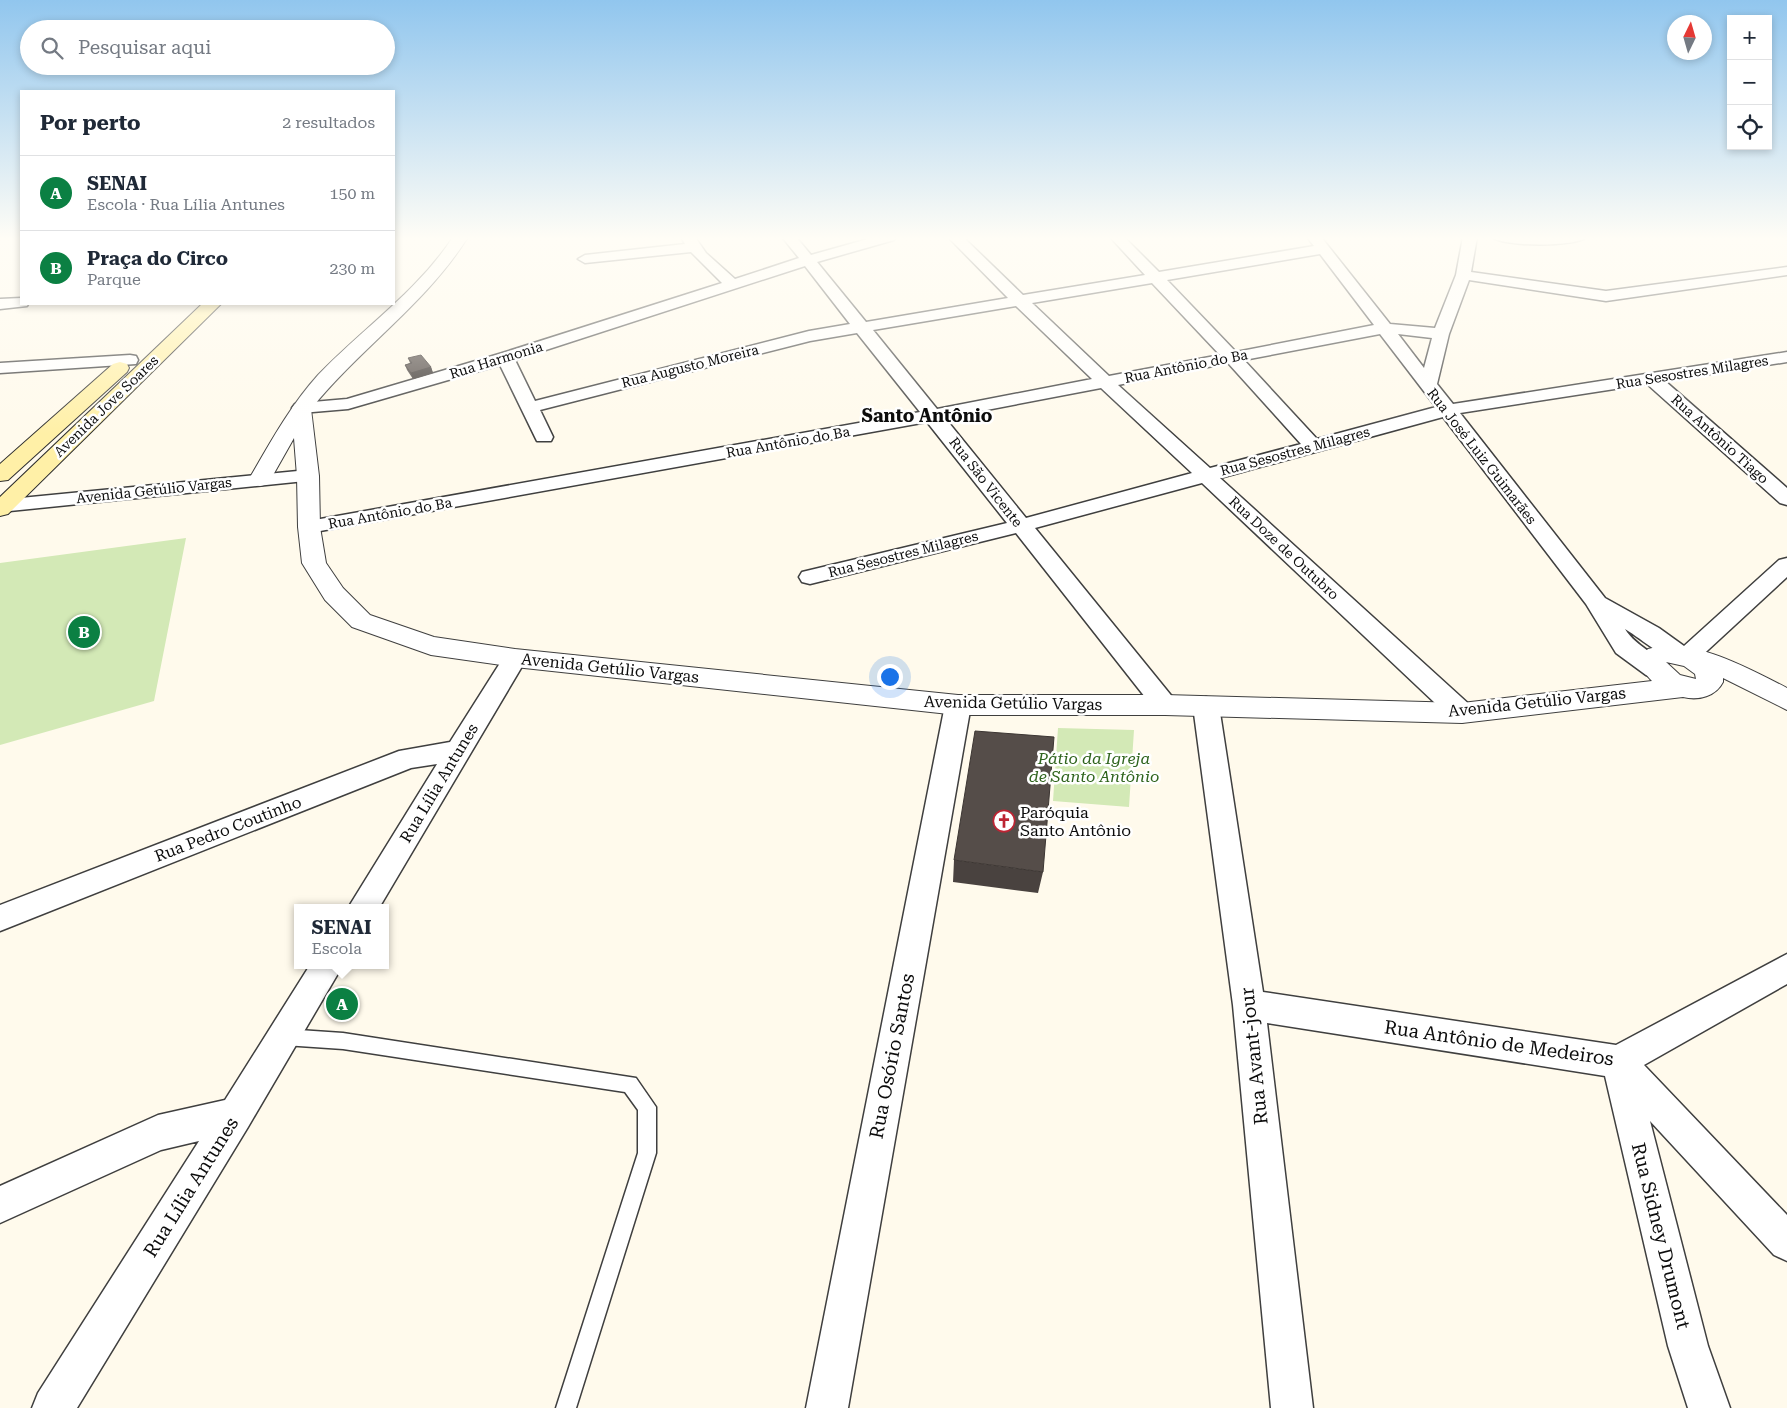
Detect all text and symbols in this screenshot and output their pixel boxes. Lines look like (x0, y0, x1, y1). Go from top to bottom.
north arrow (1667, 15, 1712, 60)
map controls (1727, 15, 1772, 150)
button: + (1727, 15, 1772, 60)
search box (20, 20, 395, 75)
icon: search (38, 34, 66, 62)
text: Pesquisar aqui (78, 36, 211, 59)
button: − (1727, 60, 1772, 105)
button: locate (1727, 105, 1772, 150)
text: Por perto (40, 111, 141, 135)
text: 2 resultados (282, 113, 375, 132)
text: SENAI (87, 172, 147, 195)
text: A (50, 184, 62, 203)
text: 150 m (329, 184, 375, 203)
text: Escola · Rua Lília Antunes (87, 195, 285, 214)
text: Praça do Circo (87, 247, 228, 270)
text: B (50, 259, 62, 278)
text: 230 m (329, 259, 375, 278)
text: Parque (87, 270, 141, 289)
street label: Rua Harmonia (447, 338, 545, 382)
street label: Rua Augusto Moreira (620, 341, 761, 391)
street label: Rua Antônio do Ba (1123, 346, 1249, 386)
street label: Avenida Jove Soares (51, 352, 162, 460)
street label: Rua Sesostres Milagres (1615, 352, 1770, 392)
street label: Rua José Luiz Guimarães (1424, 385, 1540, 527)
street label: Rua Antônio Tiago (1668, 391, 1772, 487)
district label: Santo Antônio (862, 405, 993, 426)
street label: Rua Antônio do Ba (725, 423, 852, 461)
street label: Rua Sesostres Milagres (1219, 423, 1372, 479)
street label: Rua São Vicente (946, 434, 1026, 530)
street label: Avenida Getúlio Vargas (75, 474, 233, 506)
street label: Rua Doze de Outubro (1226, 493, 1342, 603)
street label: Rua Antônio do Ba (327, 494, 454, 532)
street label: Rua Sesostres Milagres (826, 528, 980, 580)
pin: B (68, 613, 100, 651)
street label: Avenida Getúlio Vargas (520, 649, 700, 687)
your location (877, 664, 903, 690)
street label: Avenida Getúlio Vargas (1447, 683, 1627, 721)
street label: Avenida Getúlio Vargas (924, 692, 1103, 714)
street label: Rua Lília Antunes (396, 720, 482, 846)
park label: Pátio da Igreja de Santo Antônio (1029, 749, 1159, 786)
street label: Rua Pedro Coutinho (152, 792, 304, 866)
place label: Paróquia Santo Antônio (1020, 803, 1131, 840)
church icon: Paróquia Santo Antônio (992, 809, 1016, 833)
popup (294, 904, 389, 969)
text: SENAI (312, 916, 371, 939)
text: Escola (312, 939, 362, 958)
street label: Rua Osório Santos (865, 971, 919, 1141)
pin: A (326, 985, 358, 1023)
street label: Rua Avant-jour (1235, 986, 1273, 1126)
street label: Rua Antônio de Medeiros (1383, 1016, 1615, 1070)
street label: Rua Lília Antunes (139, 1113, 243, 1261)
street label: Rua Sidney Drumont (1627, 1141, 1695, 1331)

